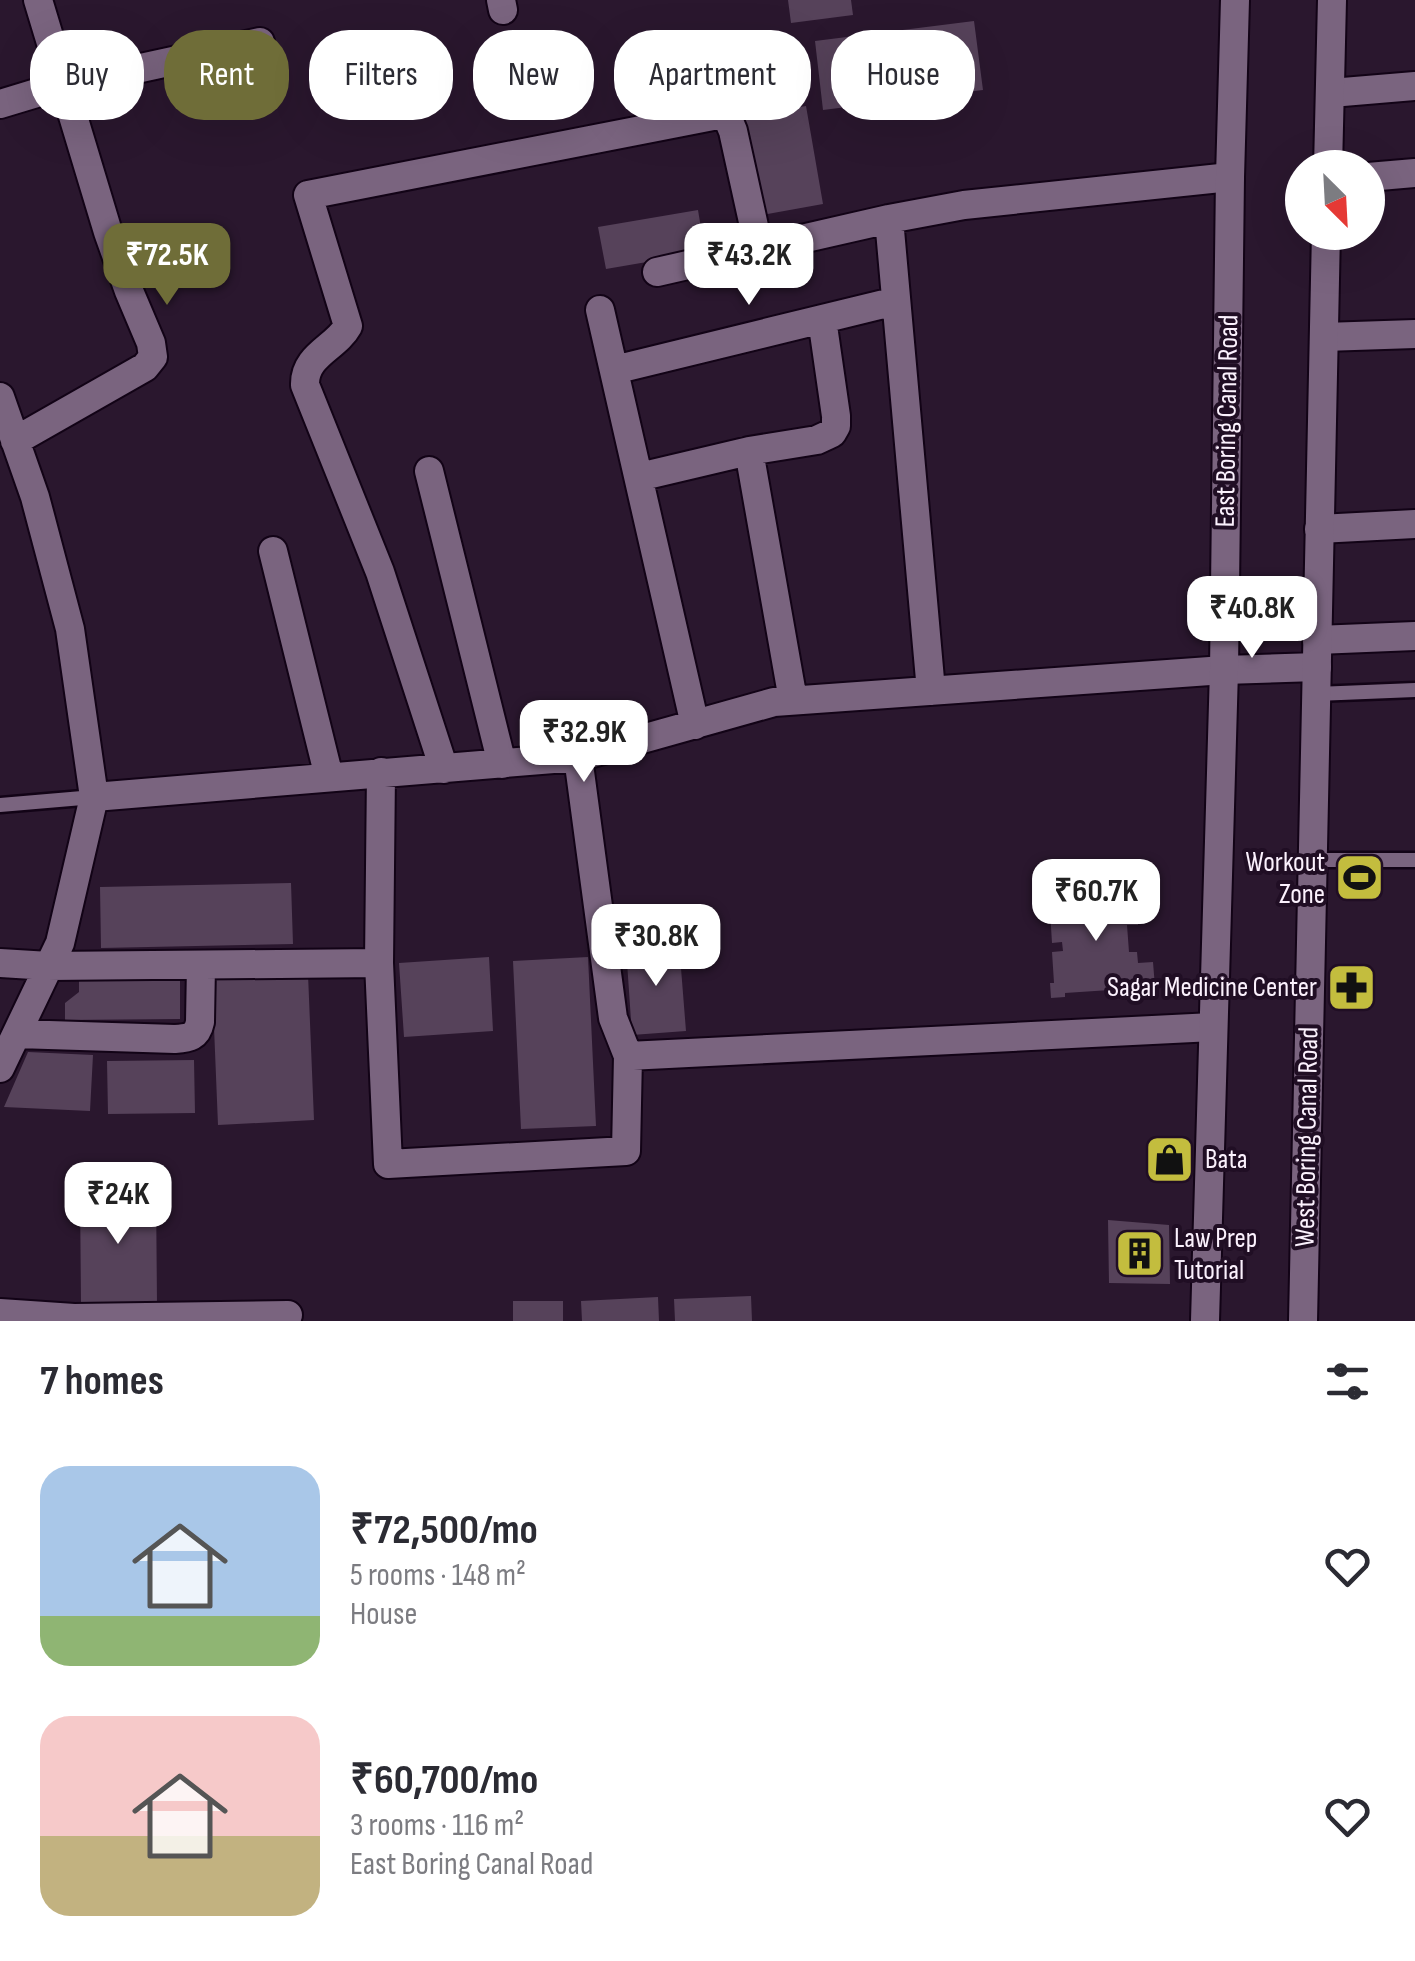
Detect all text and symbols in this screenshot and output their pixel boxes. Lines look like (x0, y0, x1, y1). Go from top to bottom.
chip: Buy (30, 30, 144, 120)
chip: Rent (164, 30, 289, 120)
chip: Filters (309, 30, 453, 120)
chip: New (473, 30, 594, 120)
chip: Apartment (614, 30, 811, 120)
chip: House (831, 30, 975, 120)
north arrow (1285, 150, 1385, 250)
map controls (1285, 150, 1385, 250)
pin: ₹72.5K (86, 223, 248, 308)
pin: ₹43.2K (668, 223, 830, 308)
text: ₹72.5K (125, 236, 209, 275)
text: ₹43.2K (706, 236, 792, 275)
street label: East Boring Canal Road (1209, 314, 1245, 528)
pin: ₹40.8K (1171, 576, 1333, 661)
text: ₹40.8K (1209, 589, 1295, 628)
pin: ₹32.9K (503, 700, 665, 785)
text: ₹32.9K (542, 713, 626, 752)
place label: Workout Zone (1245, 846, 1325, 911)
sports icon: Workout Zone (1334, 852, 1386, 904)
pin: ₹60.7K (1015, 859, 1177, 944)
text: ₹60.7K (1054, 872, 1138, 911)
pin: ₹30.8K (575, 904, 737, 989)
text: ₹30.8K (613, 917, 699, 956)
pharmacy icon: Sagar Medicine Center (1326, 961, 1378, 1013)
place label: Sagar Medicine Center (1107, 971, 1317, 1004)
street label: West Boring Canal Road (1289, 1027, 1325, 1247)
shop icon: Bata (1144, 1133, 1196, 1185)
place label: Bata (1205, 1143, 1248, 1176)
pin: ₹24K (59, 1162, 177, 1247)
text: ₹24K (87, 1175, 149, 1214)
place label: Law Prep Tutorial (1174, 1222, 1257, 1287)
building icon: Law Prep Tutorial (1113, 1228, 1165, 1280)
icon: filters (1320, 1354, 1375, 1409)
text: 7 homes (40, 1356, 164, 1407)
text: ₹72,500/mo (350, 1505, 538, 1556)
icon: home (120, 1506, 240, 1626)
icon: heart (1320, 1539, 1375, 1594)
text: 5 rooms · 148 m² (350, 1556, 526, 1595)
text: House (350, 1595, 417, 1634)
text: ₹60,700/mo (350, 1755, 538, 1806)
icon: home (120, 1756, 240, 1876)
icon: heart (1320, 1789, 1375, 1844)
text: 3 rooms · 116 m² (350, 1806, 524, 1845)
text: East Boring Canal Road (350, 1845, 593, 1884)

